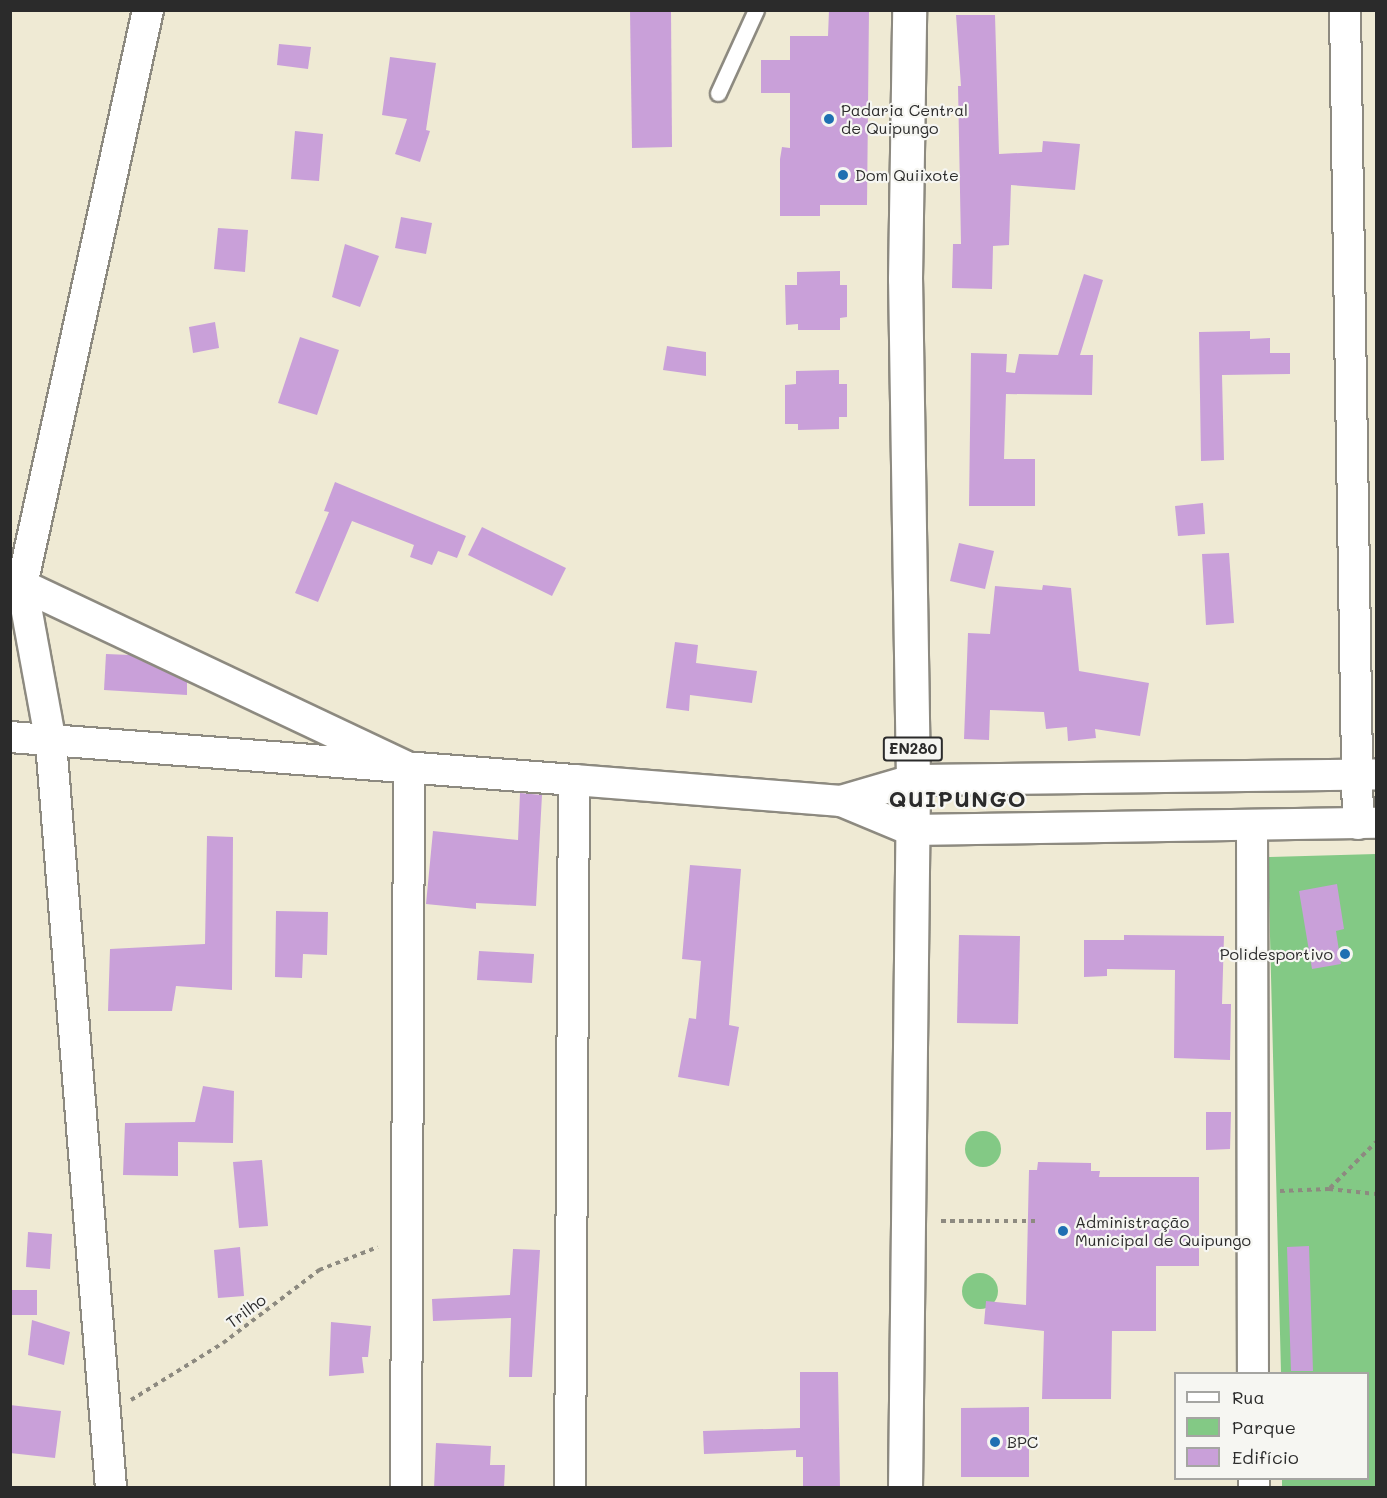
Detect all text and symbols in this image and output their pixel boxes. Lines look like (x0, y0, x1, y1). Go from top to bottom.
place label: Padaria Central de Quipungo (841, 100, 968, 138)
marker: Padaria Central de Quipungo (822, 112, 836, 126)
place label: Dom Quiixote (855, 165, 959, 185)
marker: Dom Quiixote (836, 168, 850, 182)
road number: EN280 (882, 737, 944, 761)
district label: QUIPUNGO (889, 786, 1027, 812)
place label: Polidesportivo (1220, 944, 1333, 964)
marker: Polidesportivo (1338, 947, 1352, 961)
place label: Administração Municipal de Quipungo (1075, 1212, 1251, 1250)
marker: Administração Municipal de Quipungo (1056, 1224, 1070, 1238)
street label: Trilho (223, 1290, 269, 1332)
legend (1174, 1372, 1369, 1480)
text: Rua (1232, 1385, 1265, 1409)
text: Parque (1232, 1415, 1296, 1439)
place label: BPC (1007, 1432, 1038, 1452)
marker: BPC (988, 1435, 1002, 1449)
text: Edifício (1232, 1445, 1299, 1469)

